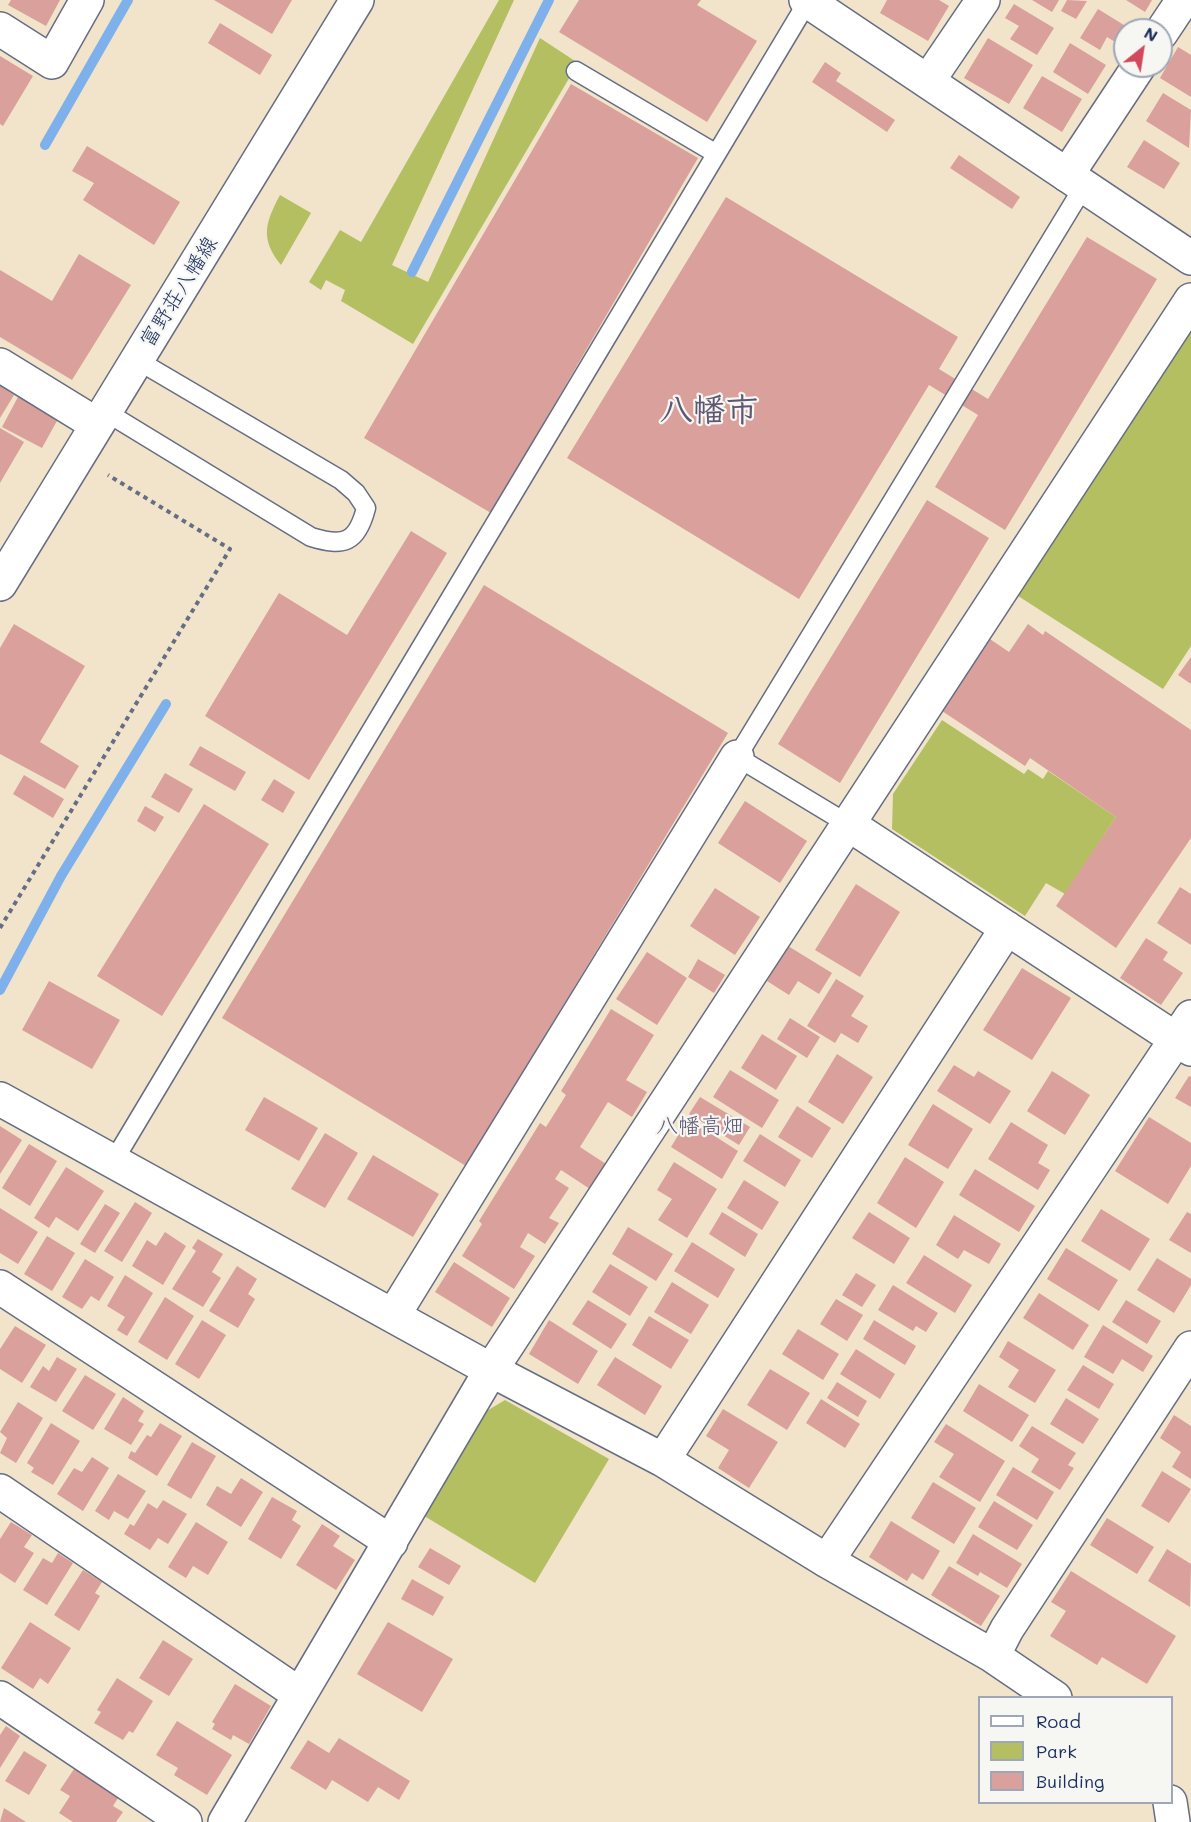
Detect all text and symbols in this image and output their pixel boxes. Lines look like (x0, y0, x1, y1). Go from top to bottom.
north arrow (1113, 18, 1173, 78)
text: N (1141, 22, 1162, 46)
street label: 富野荘八幡線 (135, 232, 223, 352)
district label: 八幡市 (660, 391, 758, 431)
district label: 八幡高畑 (656, 1113, 744, 1139)
legend (978, 1696, 1173, 1804)
text: Road (1036, 1709, 1081, 1733)
text: Park (1036, 1739, 1077, 1763)
text: Building (1036, 1769, 1104, 1793)

